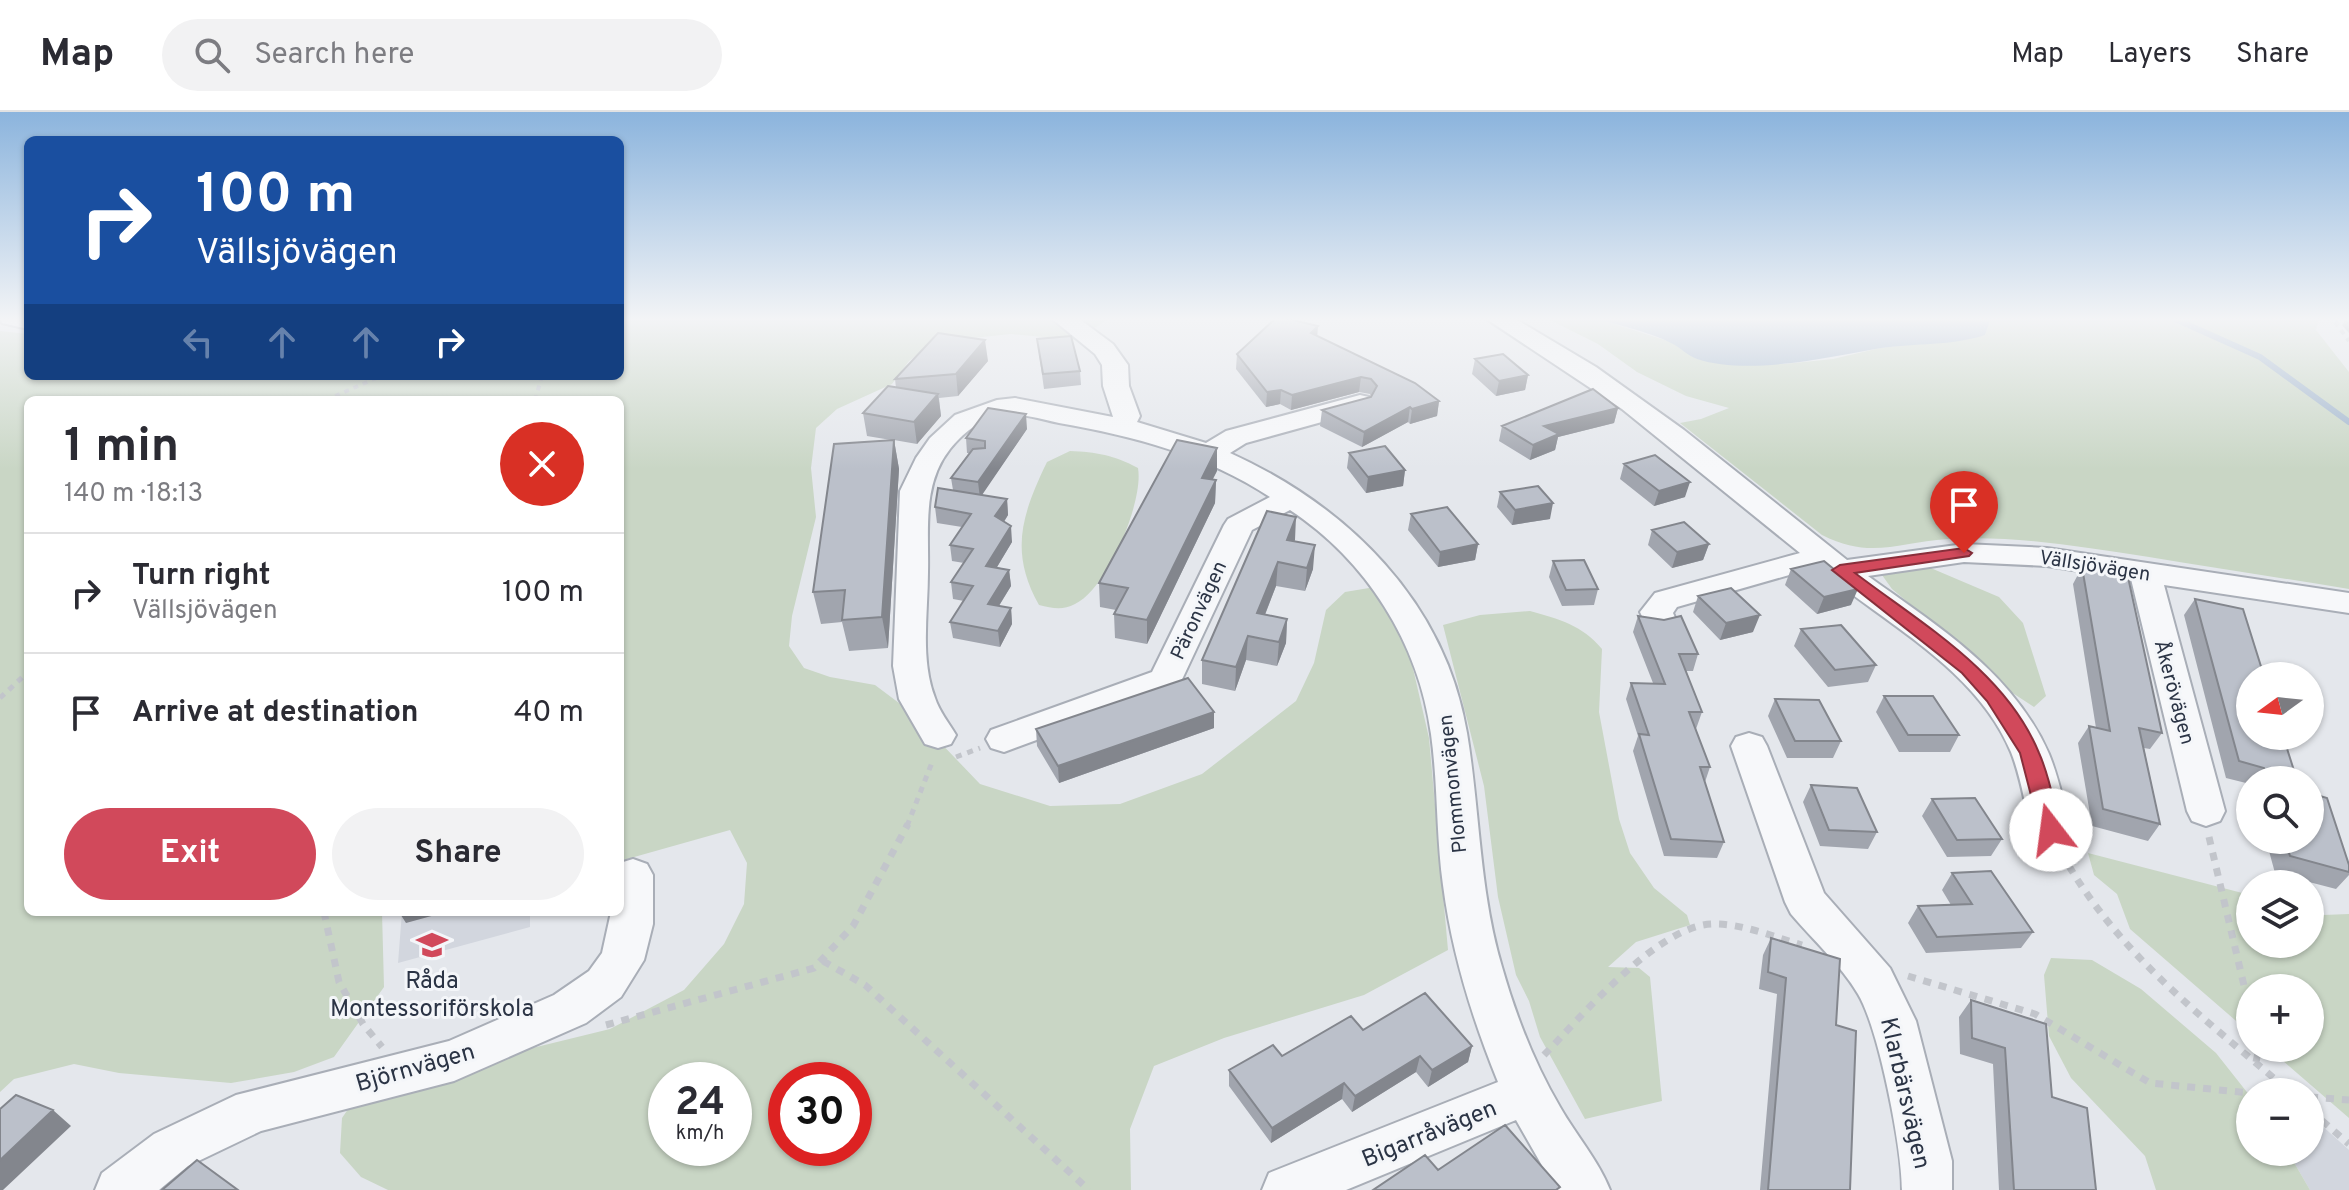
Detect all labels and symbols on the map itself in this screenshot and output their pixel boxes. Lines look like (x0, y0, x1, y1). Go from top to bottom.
pin (1930, 471, 1998, 553)
street label: Vällsjövägen (2037, 545, 2152, 589)
street label: Päronvägen (1166, 557, 1234, 664)
street label: Åkerövägen (2147, 637, 2200, 748)
north arrow (2236, 662, 2324, 750)
street label: Plommonvägen (1434, 713, 1474, 854)
position arrow (2009, 788, 2093, 872)
school or university icon: Råda Montessoriförskola (415, 928, 449, 962)
place label: Råda Montessoriförskola (330, 967, 534, 1025)
street label: Klarbärsvägen (1872, 1015, 1936, 1172)
street label: Björnvägen (352, 1038, 479, 1100)
speed limit sign: 30 (768, 1062, 872, 1166)
street label: Bigarråvägen (1358, 1094, 1502, 1176)

